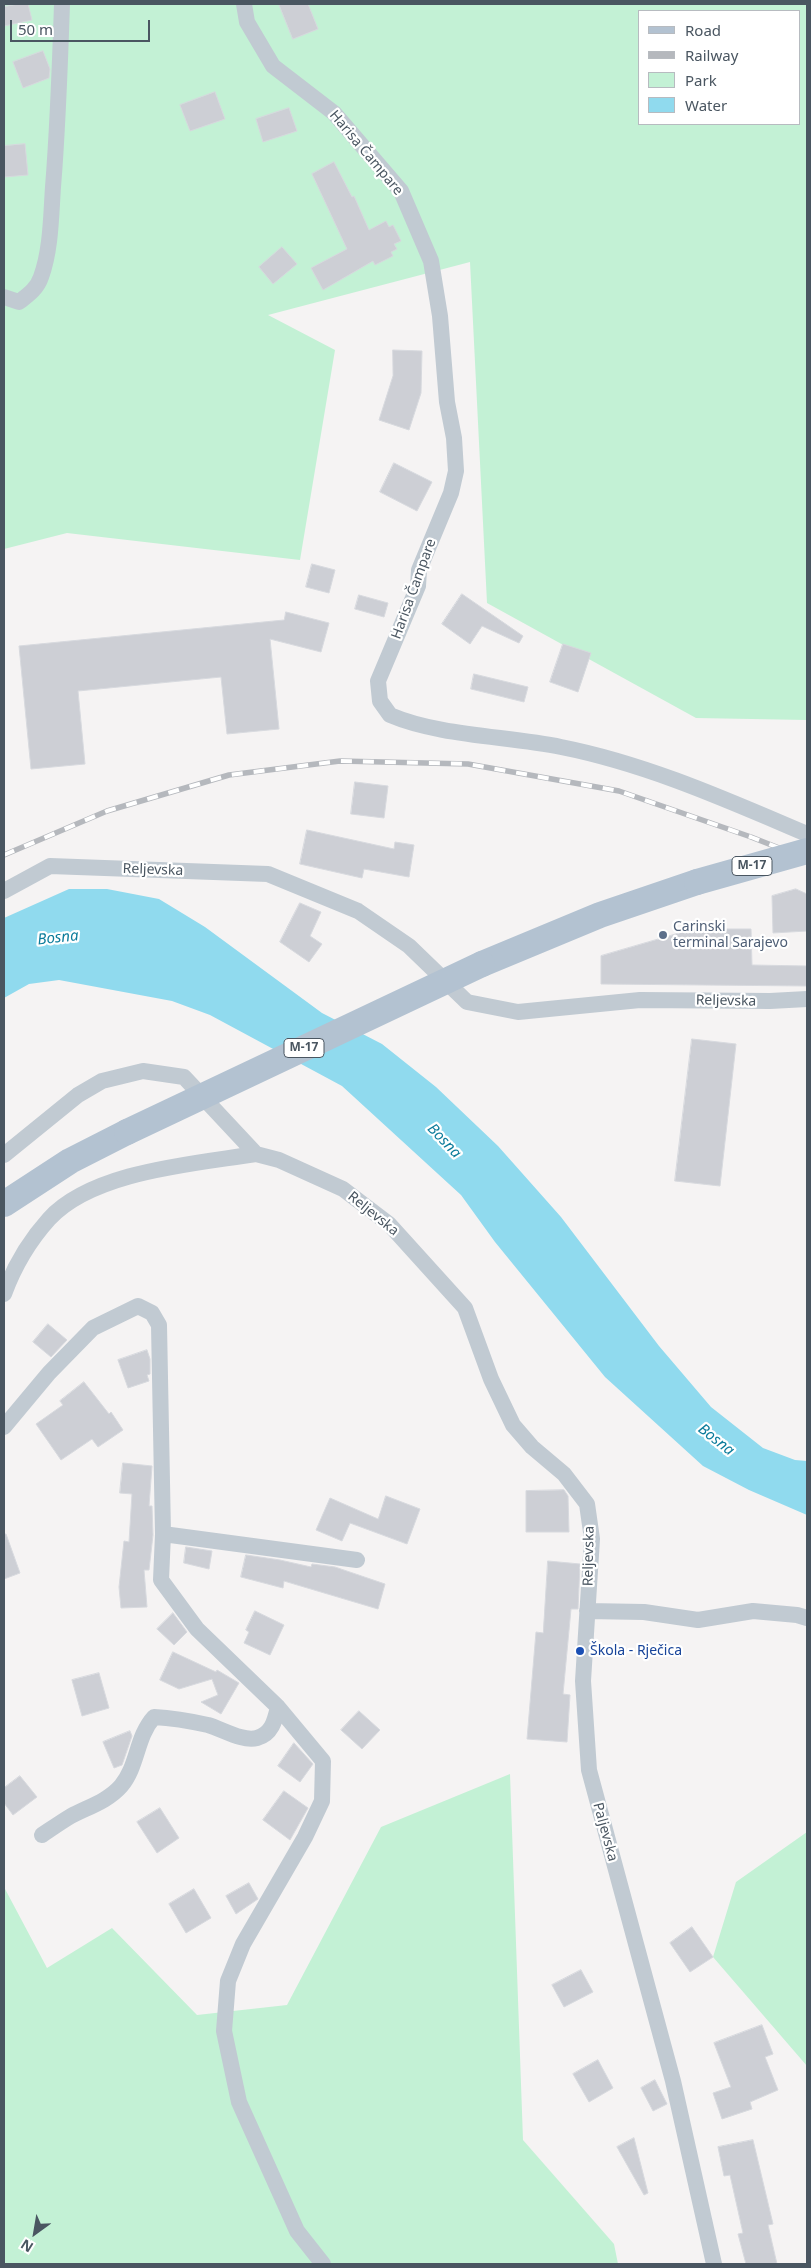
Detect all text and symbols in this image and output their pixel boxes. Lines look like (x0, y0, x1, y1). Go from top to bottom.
scale bar (12, 10, 152, 42)
legend (638, 10, 801, 125)
text: 50 m (18, 19, 53, 39)
text: Road (685, 20, 721, 40)
text: Railway (685, 45, 738, 65)
text: Park (685, 70, 717, 90)
text: Water (685, 95, 727, 115)
street label: Harisa Čampare (326, 107, 406, 199)
street label: Harisa Čampare (388, 537, 440, 641)
road number: M-17 (732, 856, 772, 876)
street label: Reljevska (122, 861, 184, 879)
place label: Carinski terminal Sarajevo (673, 919, 788, 952)
water label: Bosna (37, 927, 79, 949)
marker: Carinski terminal Sarajevo (657, 929, 669, 941)
street label: Reljevska (696, 992, 756, 1010)
road number: M-17 (284, 1038, 324, 1058)
water label: Bosna (423, 1120, 465, 1162)
street label: Reljevska (344, 1188, 402, 1240)
water label: Bosna (694, 1420, 738, 1460)
street label: Reljevska (580, 1526, 598, 1586)
place label: Škola - Rječica (590, 1643, 682, 1659)
marker: Škola - Rječica (574, 1645, 586, 1657)
street label: Paljevska (589, 1801, 621, 1863)
north arrow (10, 2208, 60, 2258)
text: N (17, 2235, 37, 2257)

